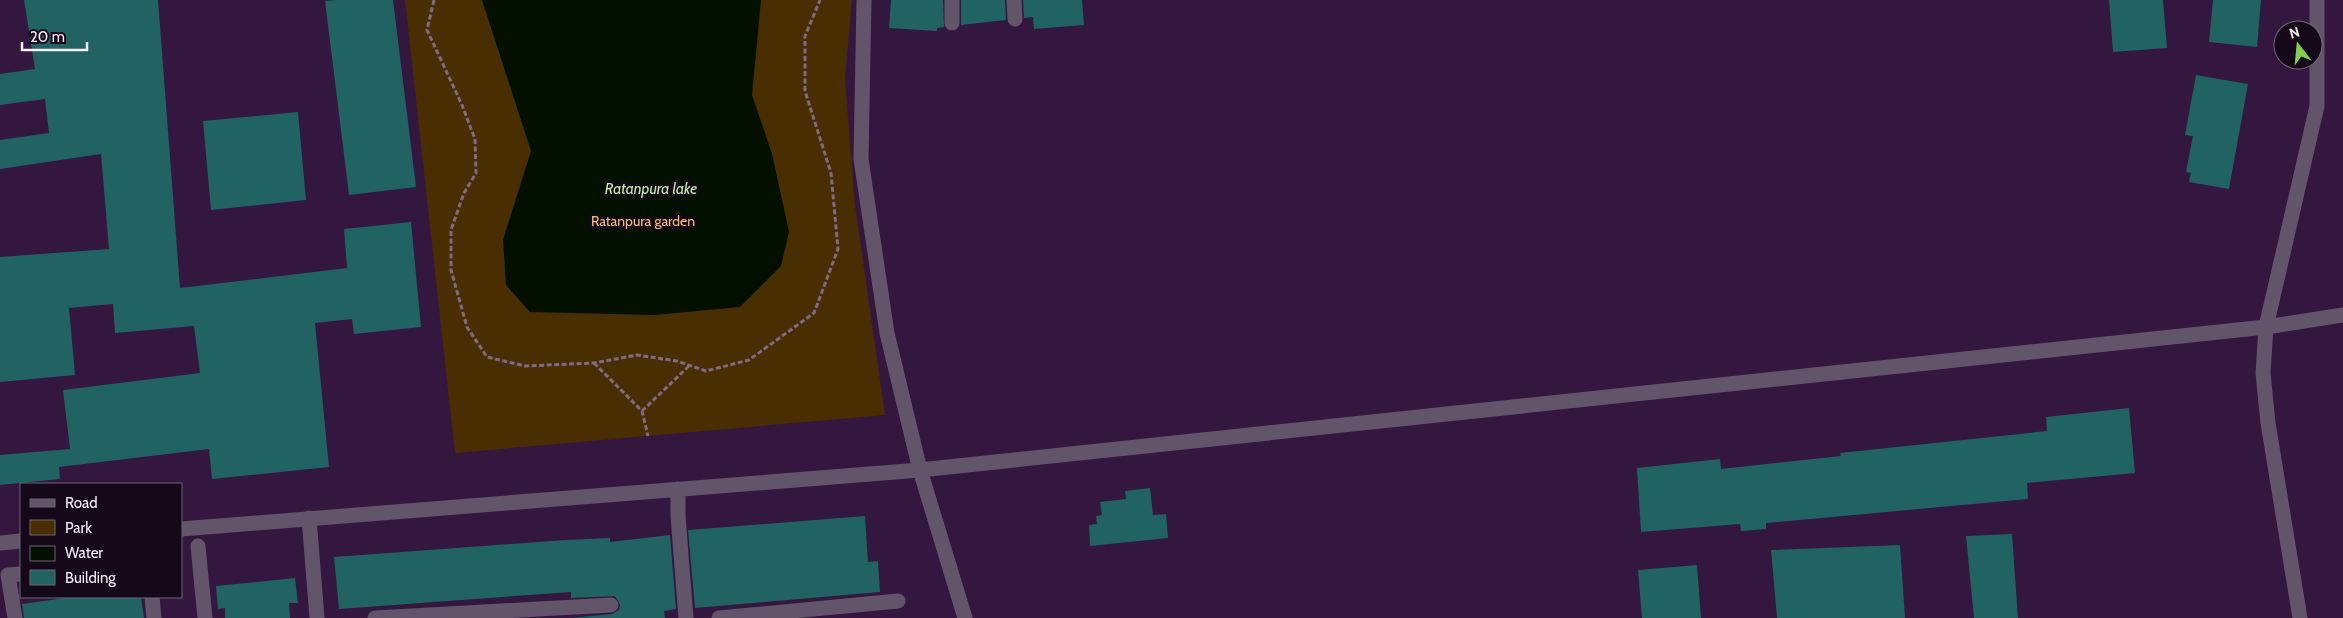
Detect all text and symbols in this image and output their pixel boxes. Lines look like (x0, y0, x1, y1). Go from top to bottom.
scale bar (22, 20, 88, 52)
north arrow (2273, 20, 2323, 70)
text: N (2287, 22, 2302, 43)
text: 20 m (30, 28, 65, 46)
water label: Ratanpura lake (605, 180, 697, 198)
park label: Ratanpura garden (591, 212, 695, 230)
legend (20, 483, 182, 598)
text: Road (65, 494, 98, 512)
text: Park (65, 519, 92, 537)
text: Water (65, 544, 103, 562)
text: Building (65, 569, 116, 587)

